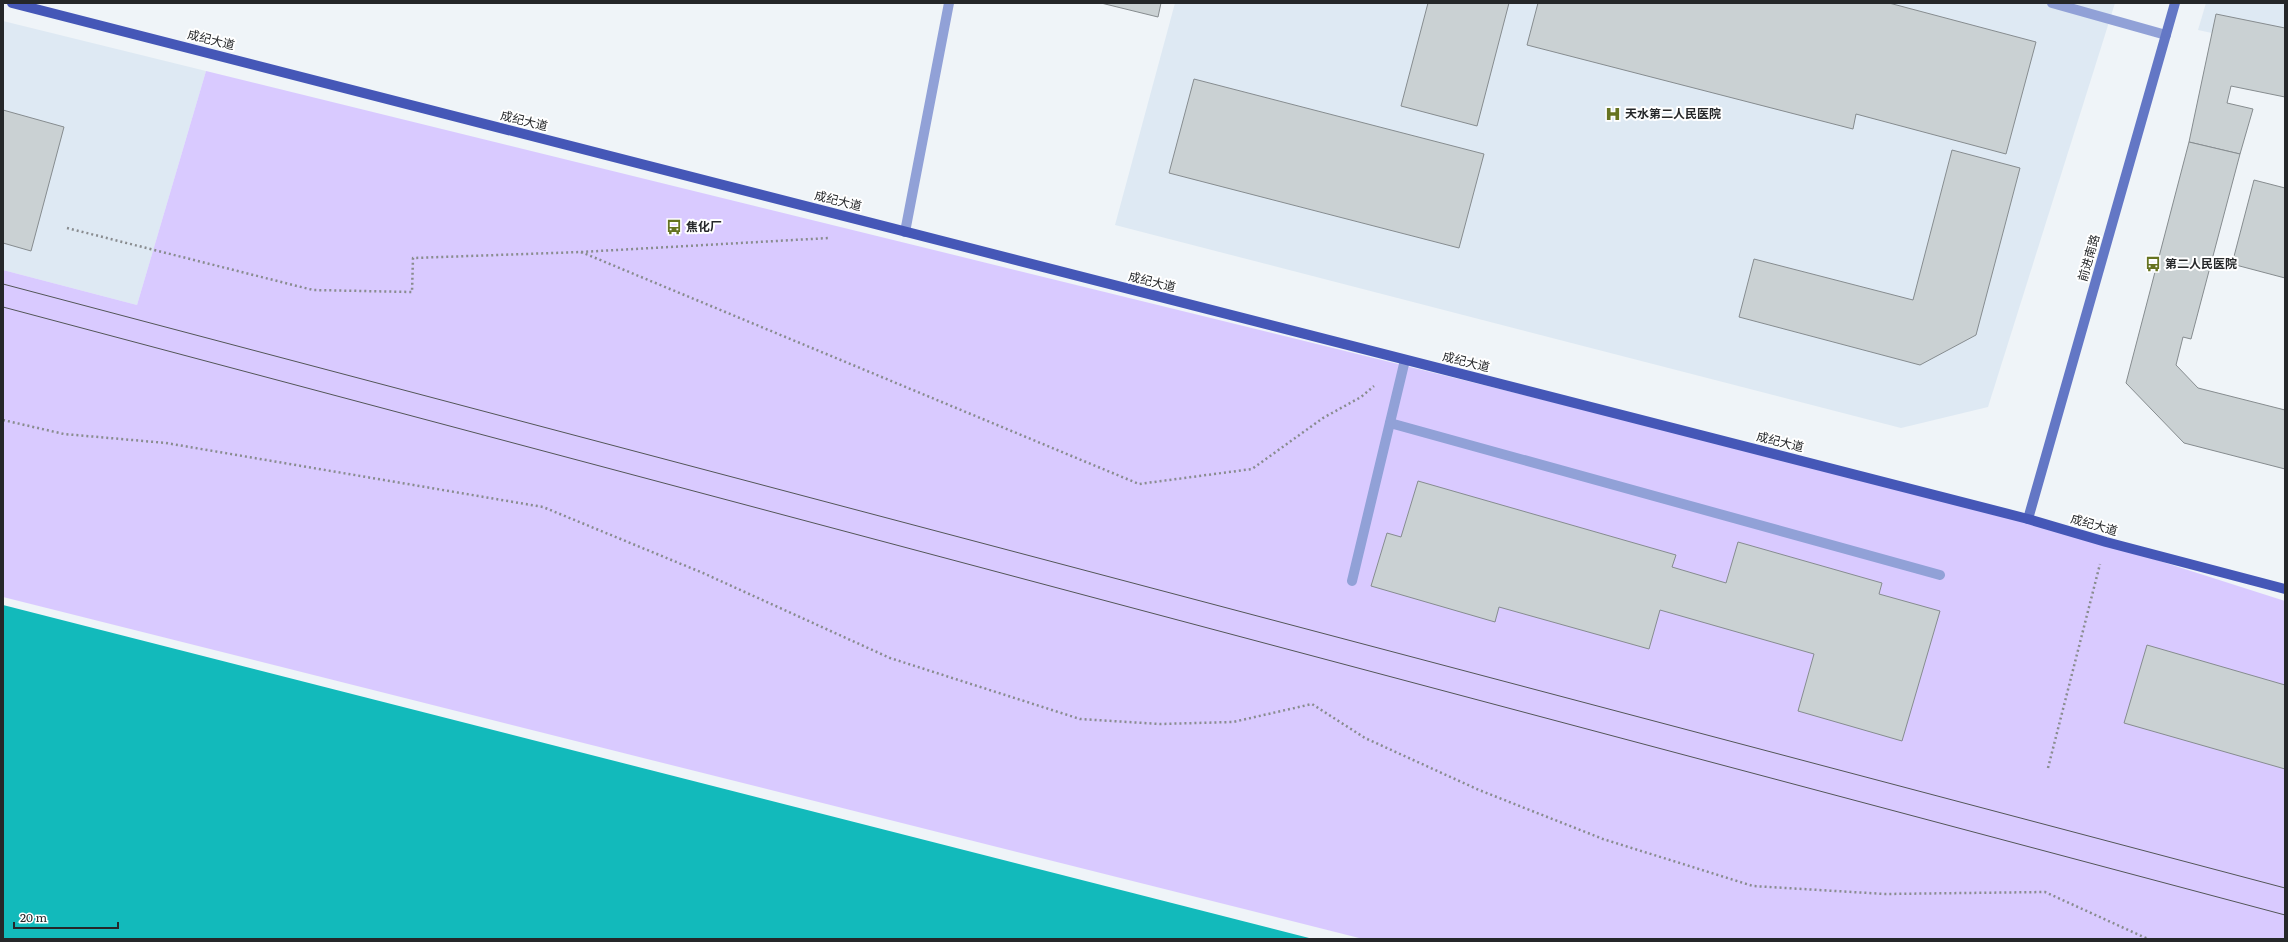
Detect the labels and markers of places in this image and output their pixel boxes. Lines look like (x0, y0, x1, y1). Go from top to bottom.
place label: 天水第二人民医院 (1625, 104, 1721, 122)
hospital icon: 天水第二人民医院 (1604, 105, 1622, 123)
place label: 焦化厂 (686, 217, 722, 235)
bus stop icon: 焦化厂 (665, 218, 683, 236)
place label: 第二人民医院 (2165, 254, 2237, 272)
bus stop icon: 第二人民医院 (2144, 255, 2162, 273)

